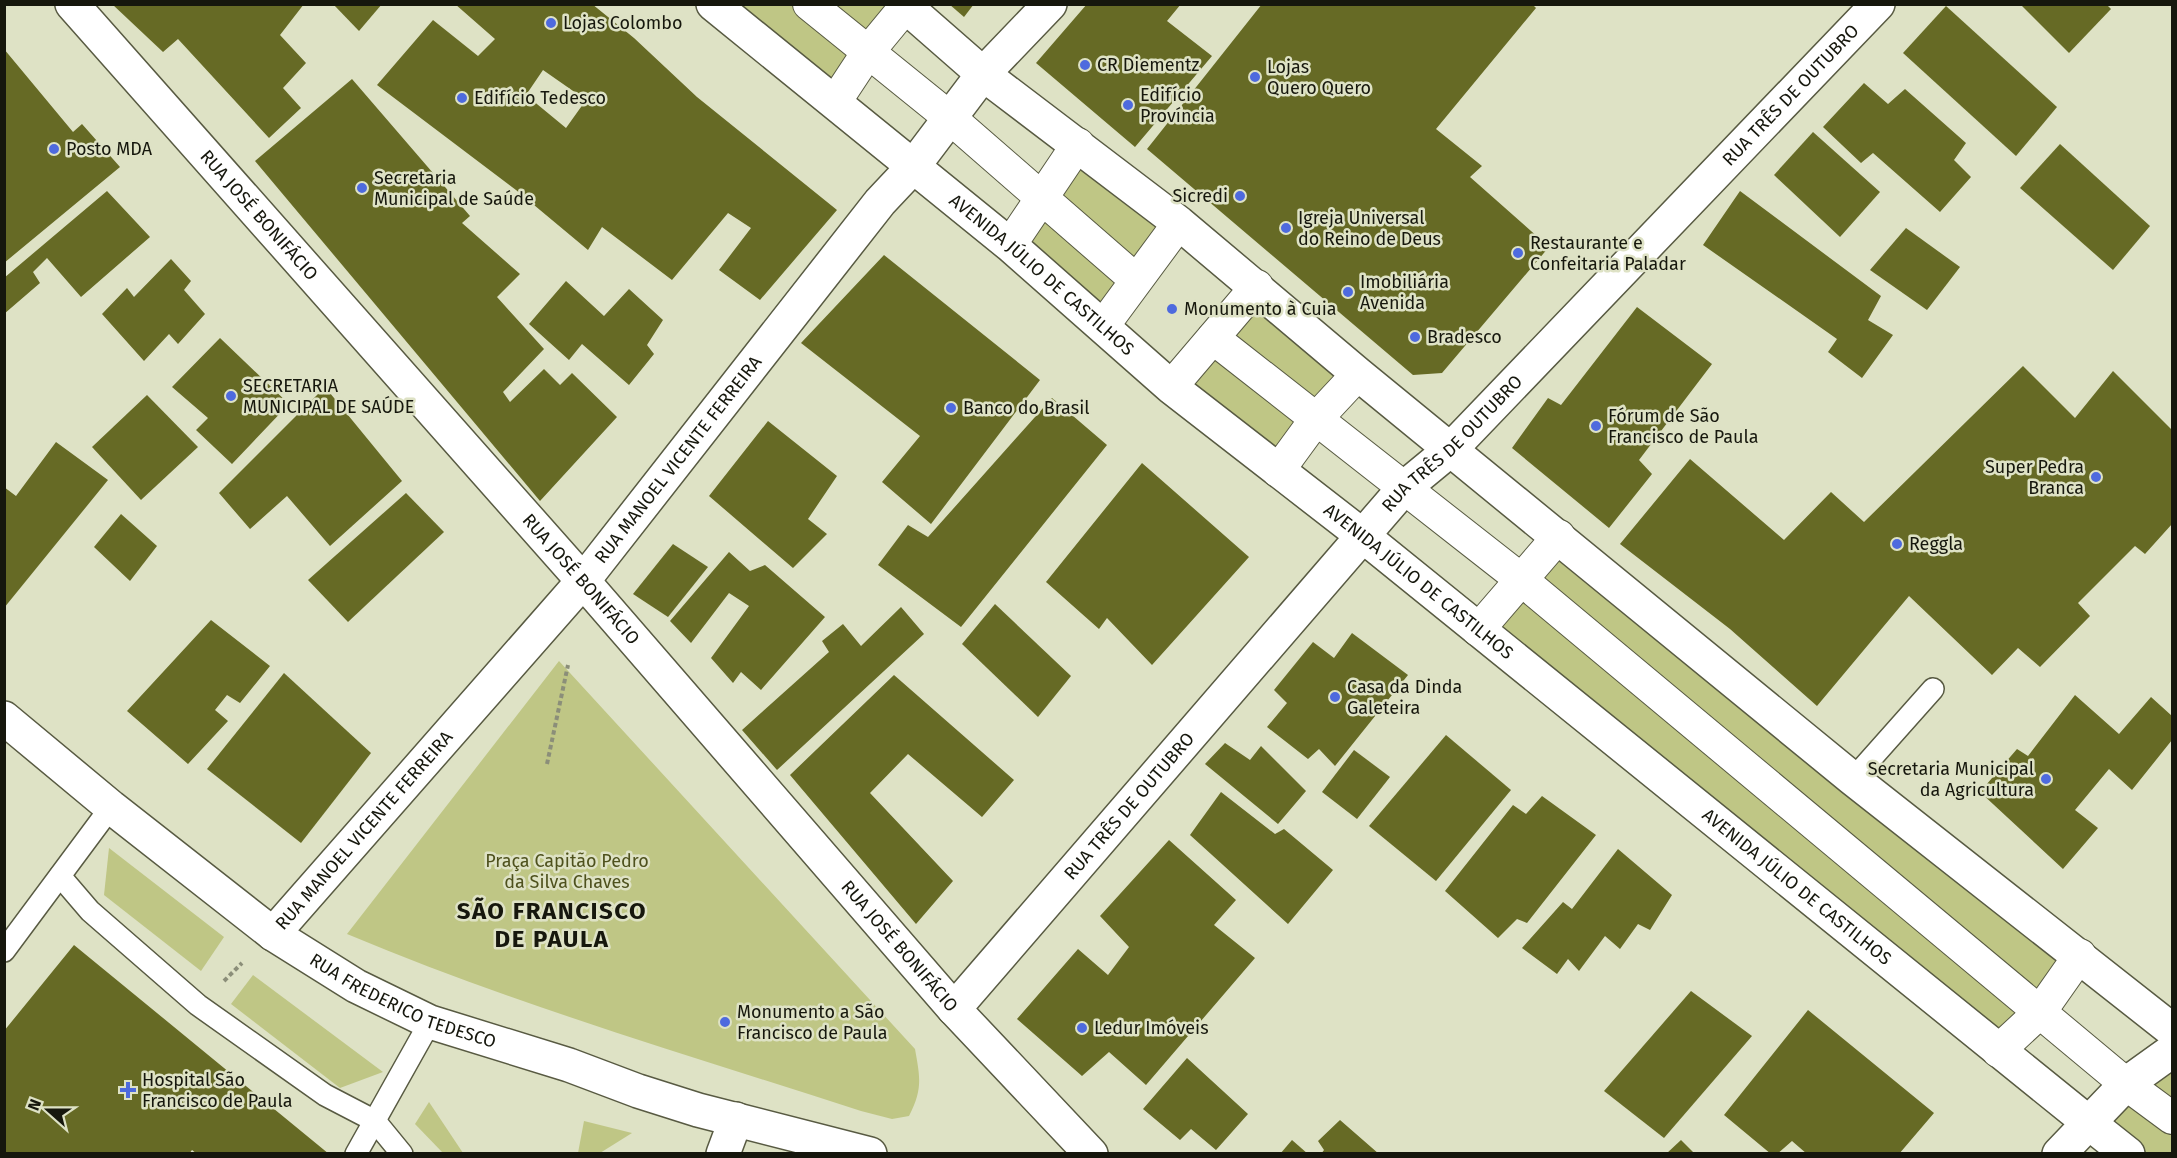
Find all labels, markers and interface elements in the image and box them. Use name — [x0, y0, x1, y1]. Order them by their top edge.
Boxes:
place label: Lojas Colombo — [563, 12, 682, 34]
marker: Lojas Colombo — [544, 16, 558, 30]
street label: RUA TRÊS DE OUTUBRO — [1718, 20, 1863, 170]
place label: CR Diementz — [1097, 54, 1199, 76]
place label: Lojas Quero Quero — [1267, 56, 1371, 99]
marker: CR Diementz — [1078, 58, 1092, 72]
marker: Lojas Quero Quero — [1248, 70, 1262, 84]
place label: Edifício Província — [1140, 84, 1215, 127]
place label: Edifício Tedesco — [474, 87, 606, 109]
marker: Edifício Tedesco — [455, 91, 469, 105]
marker: Edifício Província — [1121, 98, 1135, 112]
place label: Posto MDA — [66, 138, 153, 160]
marker: Posto MDA — [47, 142, 61, 156]
street label: RUA JOSÉ BONIFÁCIO — [195, 145, 323, 285]
place label: Secretaria Municipal de Saúde — [374, 167, 534, 210]
marker: Secretaria Municipal de Saúde — [355, 181, 369, 195]
place label: Sicredi — [1172, 185, 1228, 207]
street label: AVENIDA JÚLIO DE CASTILHOS — [945, 189, 1139, 360]
marker: Sicredi — [1233, 189, 1247, 203]
place label: Igreja Universal do Reino de Deus — [1298, 207, 1441, 250]
marker: Igreja Universal do Reino de Deus — [1279, 221, 1293, 235]
place label: Restaurante e Confeitaria Paladar — [1530, 232, 1686, 275]
marker: Restaurante e Confeitaria Paladar — [1511, 246, 1525, 260]
place label: Imobiliária Avenida — [1360, 271, 1449, 314]
marker: Imobiliária Avenida — [1341, 285, 1355, 299]
place label: Monumento à Cuia — [1184, 298, 1337, 320]
marker: Monumento à Cuia — [1165, 302, 1179, 316]
place label: Bradesco — [1427, 326, 1502, 348]
marker: Bradesco — [1408, 330, 1422, 344]
street label: RUA MANOEL VICENTE FERREIRA — [590, 351, 767, 568]
street label: RUA TRÊS DE OUTUBRO — [1377, 370, 1527, 517]
place label: SECRETARIA MUNICIPAL DE SAÚDE — [243, 375, 414, 418]
marker: SECRETARIA MUNICIPAL DE SAÚDE — [224, 389, 238, 403]
place label: Banco do Brasil — [963, 397, 1090, 419]
marker: Banco do Brasil — [944, 401, 958, 415]
place label: Fórum de São Francisco de Paula — [1608, 405, 1759, 448]
marker: Fórum de São Francisco de Paula — [1589, 419, 1603, 433]
place label: Super Pedra Branca — [1985, 456, 2084, 499]
marker: Super Pedra Branca — [2089, 470, 2103, 484]
street label: AVENIDA JÚLIO DE CASTILHOS — [1319, 499, 1518, 664]
street label: RUA JOSÉ BONIFÁCIO — [518, 509, 644, 649]
place label: Reggla — [1909, 533, 1963, 555]
marker: Reggla — [1890, 537, 1904, 551]
place label: Casa da Dinda Galeteira — [1347, 676, 1462, 719]
marker: Casa da Dinda Galeteira — [1328, 690, 1342, 704]
street label: RUA MANOEL VICENTE FERREIRA — [271, 726, 458, 934]
street label: RUA TRÊS DE OUTUBRO — [1060, 728, 1199, 884]
place label: Secretaria Municipal da Agricultura — [1868, 758, 2034, 801]
marker: Secretaria Municipal da Agricultura — [2039, 772, 2053, 786]
street label: AVENIDA JÚLIO DE CASTILHOS — [1698, 804, 1896, 970]
park label: Praça Capitão Pedro da Silva Chaves — [485, 850, 649, 893]
street label: RUA JOSÉ BONIFÁCIO — [837, 876, 962, 1016]
district label: SÃO FRANCISCO DE PAULA — [457, 897, 647, 953]
street label: RUA FREDERICO TEDESCO — [306, 949, 499, 1053]
place label: Monumento a São Francisco de Paula — [737, 1001, 888, 1044]
marker: Monumento a São Francisco de Paula — [718, 1015, 732, 1029]
place label: Ledur Imóveis — [1094, 1017, 1209, 1039]
marker: Ledur Imóveis — [1075, 1021, 1089, 1035]
place label: Hospital São Francisco de Paula — [142, 1069, 293, 1112]
north arrow — [18, 1080, 78, 1140]
marker: Hospital São Francisco de Paula — [119, 1081, 137, 1099]
text: N — [24, 1096, 45, 1113]

